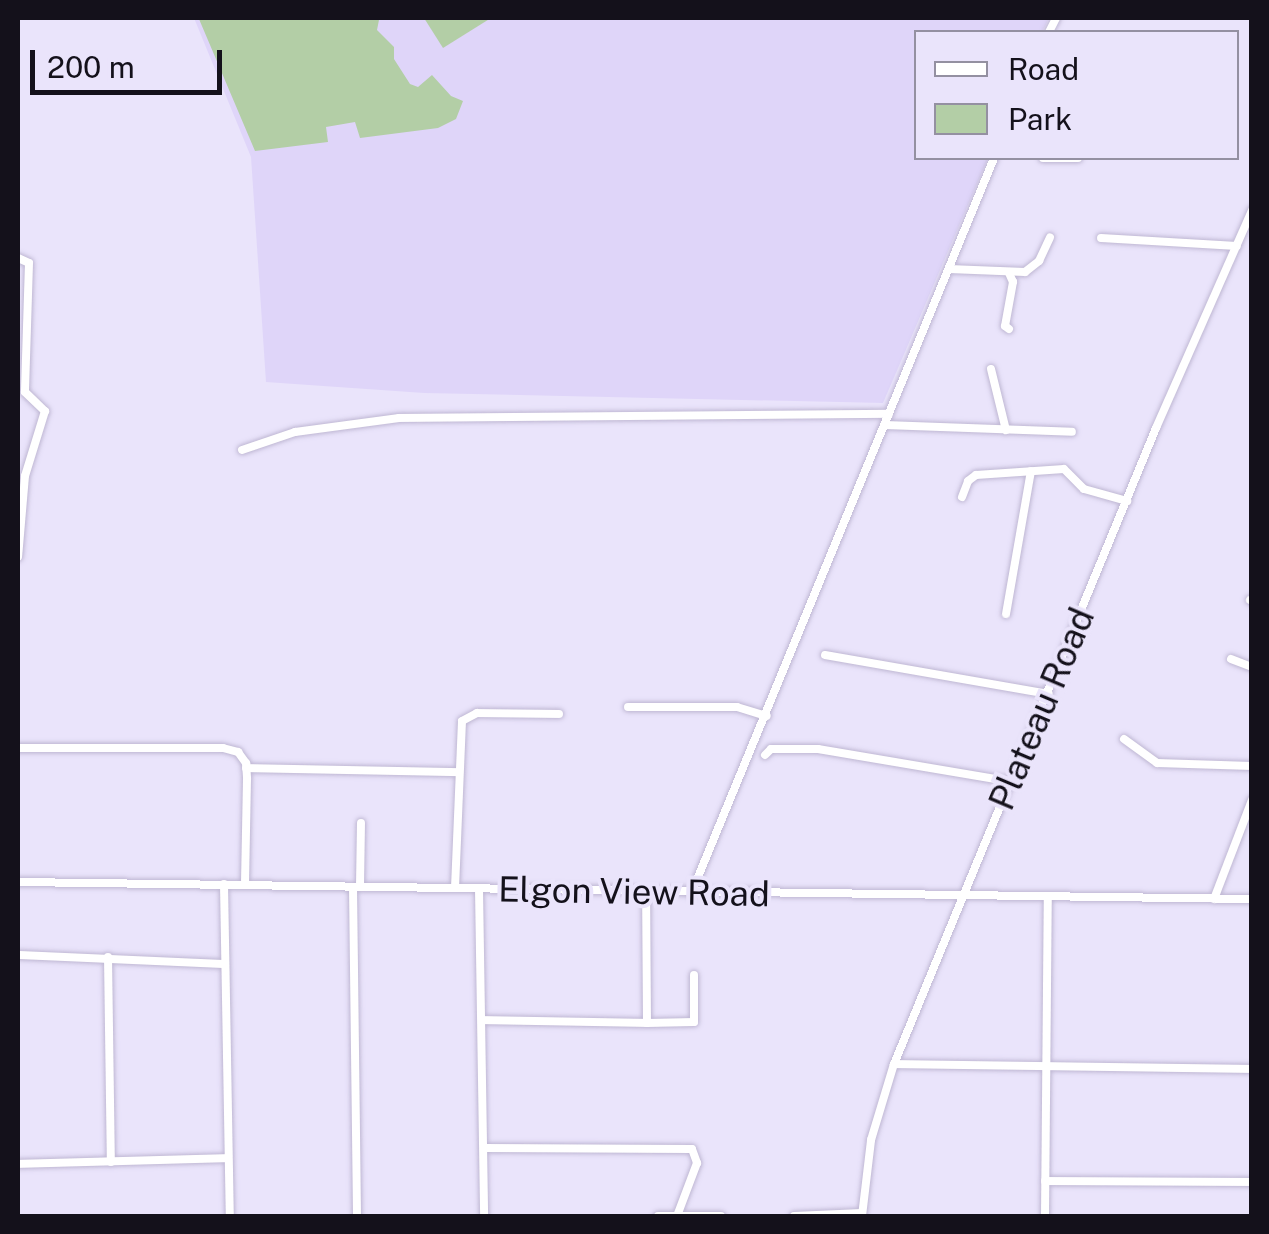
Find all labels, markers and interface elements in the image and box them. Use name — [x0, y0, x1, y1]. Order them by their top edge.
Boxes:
scale bar — [35, 30, 228, 92]
legend — [914, 30, 1239, 160]
text: 200 m — [47, 49, 135, 85]
text: Road — [1008, 51, 1079, 87]
text: Park — [1008, 101, 1072, 137]
street label: Plateau Road — [981, 602, 1103, 816]
street label: Elgon View Road — [497, 869, 771, 915]

